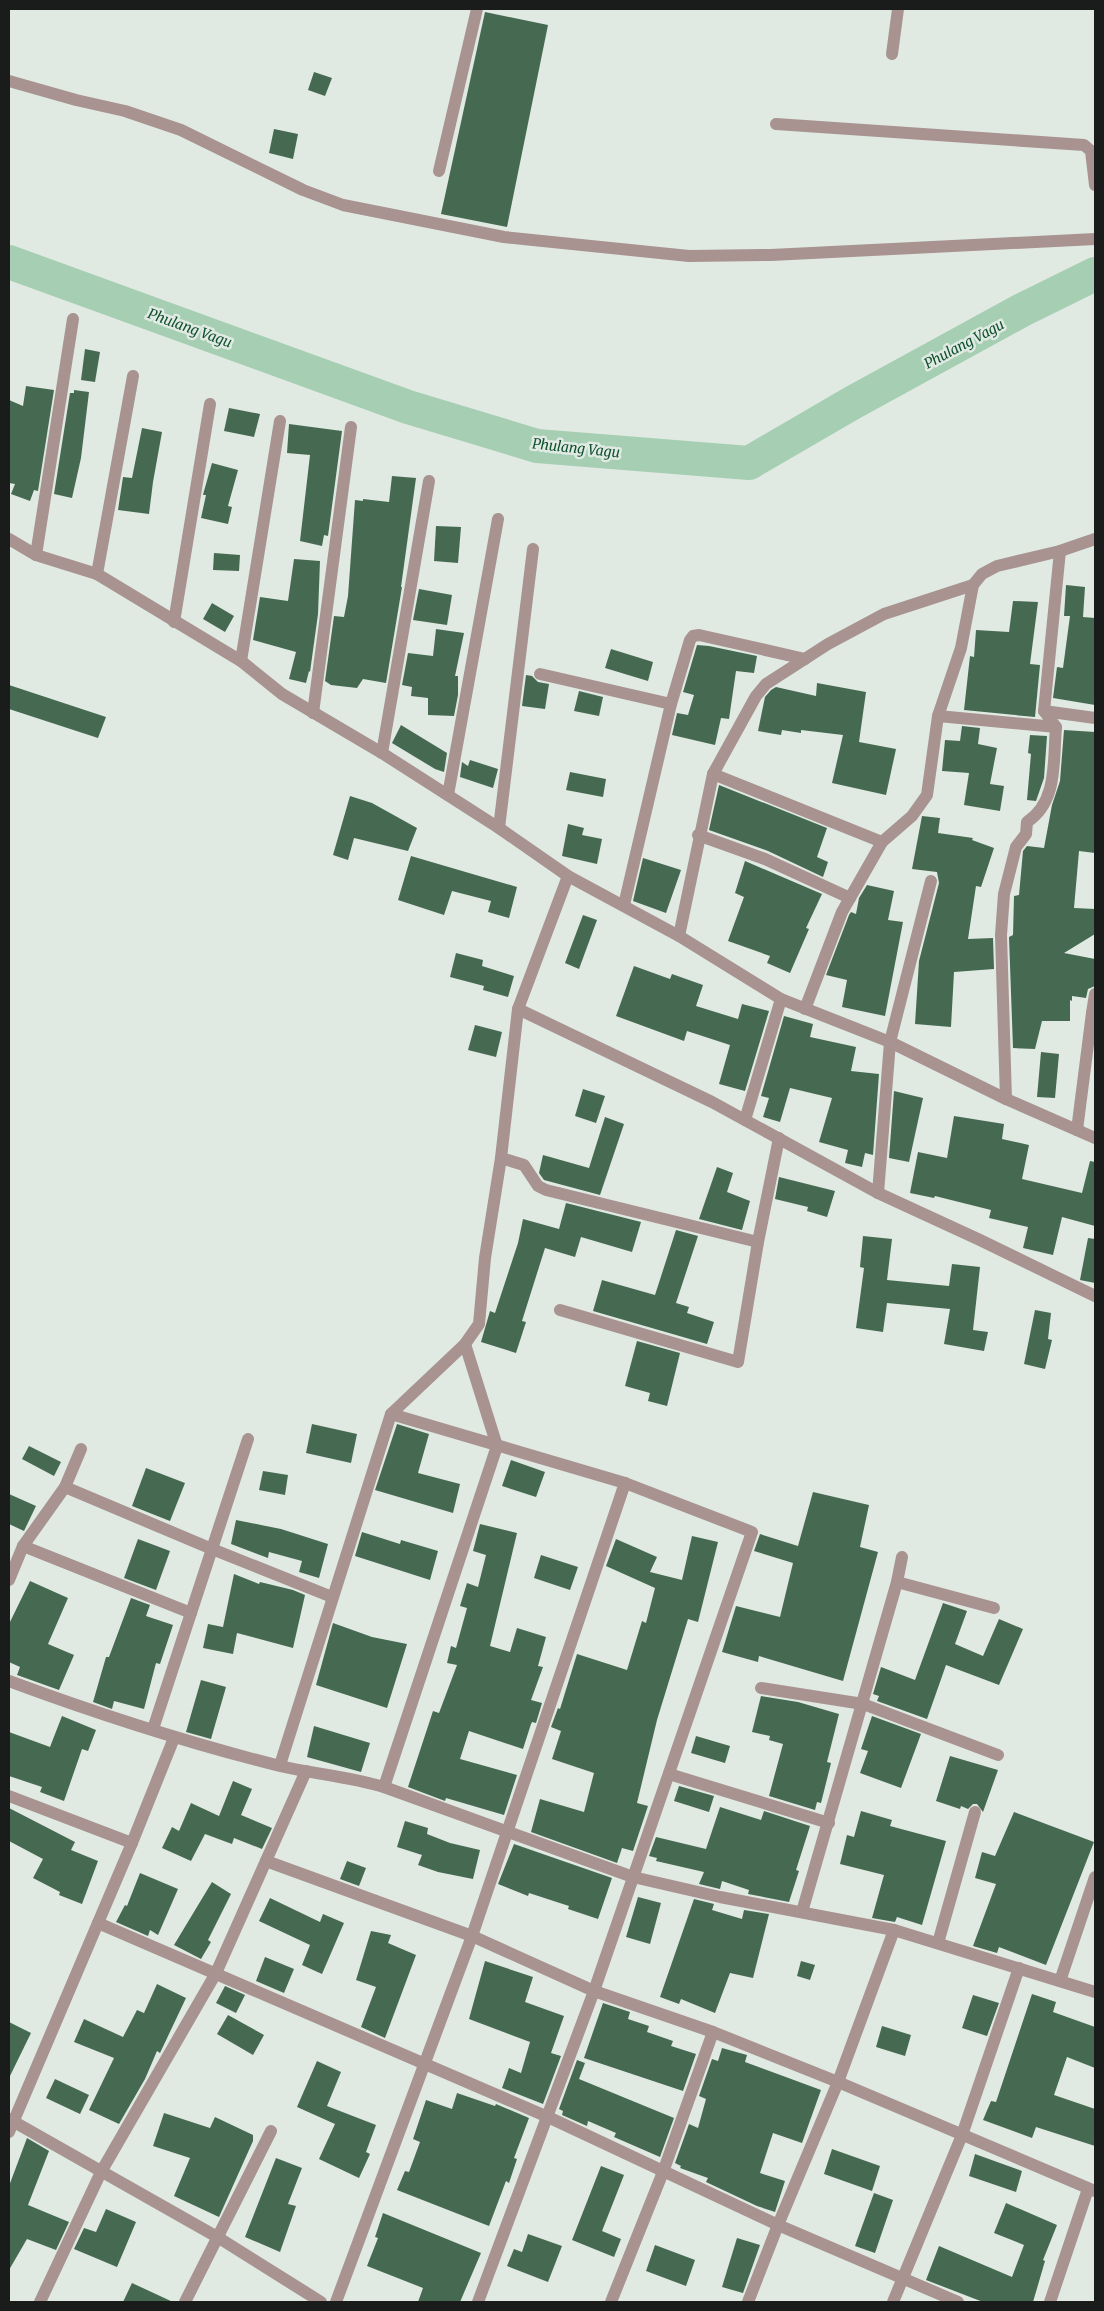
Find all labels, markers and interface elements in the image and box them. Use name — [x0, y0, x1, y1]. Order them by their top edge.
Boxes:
water label: Phulang Vagu — [145, 304, 235, 352]
water label: Phulang Vagu — [921, 315, 1007, 373]
water label: Phulang Vagu — [531, 434, 621, 462]

